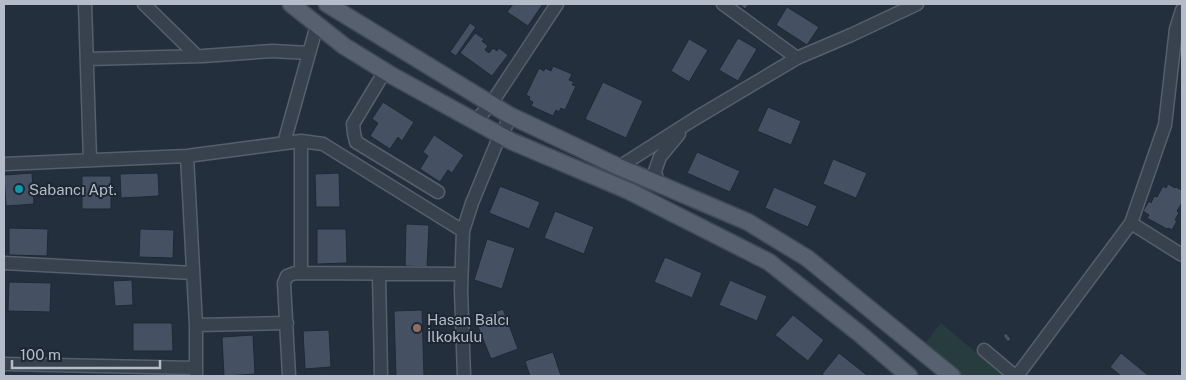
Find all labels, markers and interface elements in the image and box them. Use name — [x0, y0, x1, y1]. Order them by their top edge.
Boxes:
place label: Sabancı Apt. — [29, 181, 117, 198]
marker: Sabancı Apt. — [13, 183, 25, 195]
place label: Hasan Balcı İlkokulu — [427, 311, 509, 345]
marker: Hasan Balcı İlkokulu — [411, 322, 423, 334]
scale bar — [12, 338, 160, 370]
text: 100 m — [20, 346, 61, 363]

